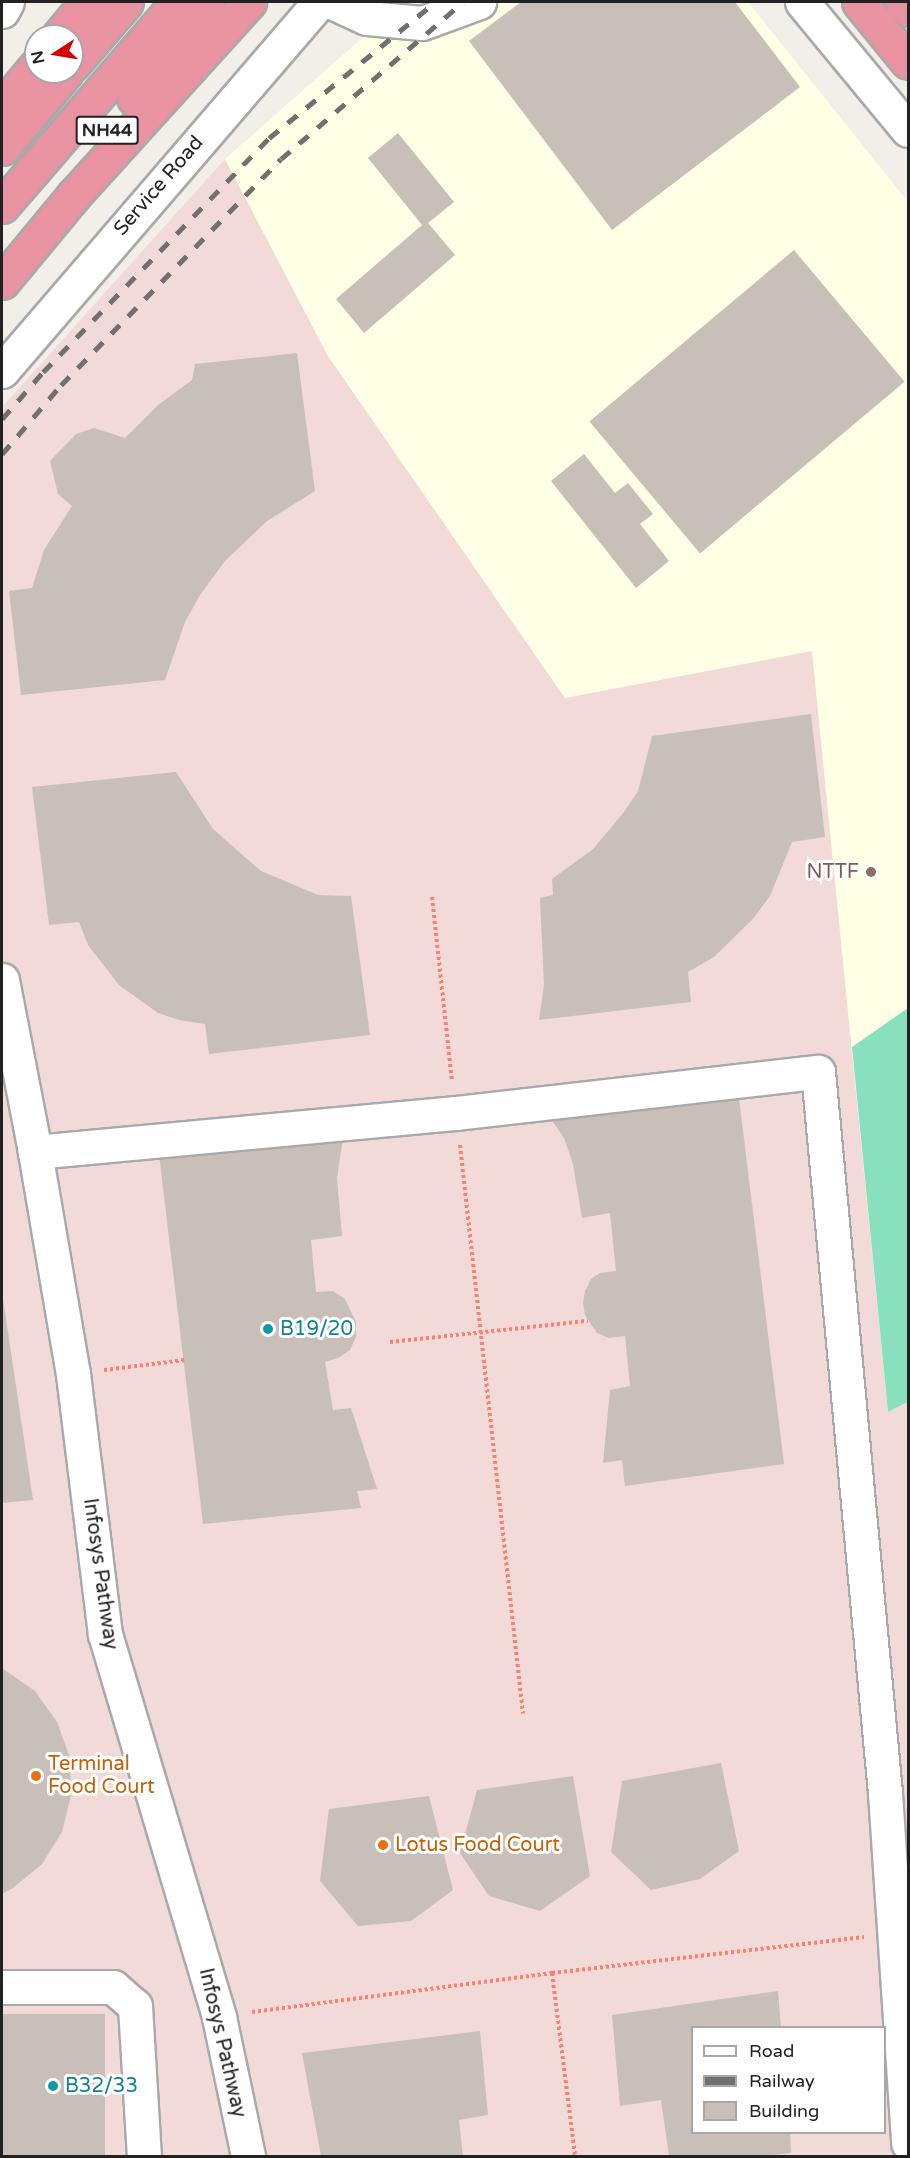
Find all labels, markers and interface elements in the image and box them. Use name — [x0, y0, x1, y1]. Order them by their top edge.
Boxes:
north arrow — [24, 24, 84, 84]
text: N — [27, 49, 49, 66]
road number: NH44 — [76, 115, 138, 145]
street label: Service Road — [109, 131, 209, 241]
place label: NTTF — [806, 860, 859, 884]
marker: NTTF — [864, 865, 878, 879]
place label: B19/20 — [280, 1317, 353, 1341]
marker: B19/20 — [261, 1322, 275, 1336]
street label: Infosys Pathway — [77, 1497, 123, 1651]
place label: Terminal Food Court — [48, 1752, 155, 1799]
marker: Terminal Food Court — [29, 1769, 43, 1783]
place label: Lotus Food Court — [395, 1833, 560, 1857]
marker: Lotus Food Court — [376, 1838, 390, 1852]
street label: Infosys Pathway — [193, 1966, 251, 2120]
legend — [691, 2026, 886, 2134]
text: Road — [749, 2040, 794, 2062]
text: Railway — [749, 2070, 815, 2092]
place label: B32/33 — [65, 2074, 138, 2098]
marker: B32/33 — [46, 2079, 60, 2093]
text: Building — [749, 2100, 819, 2122]

